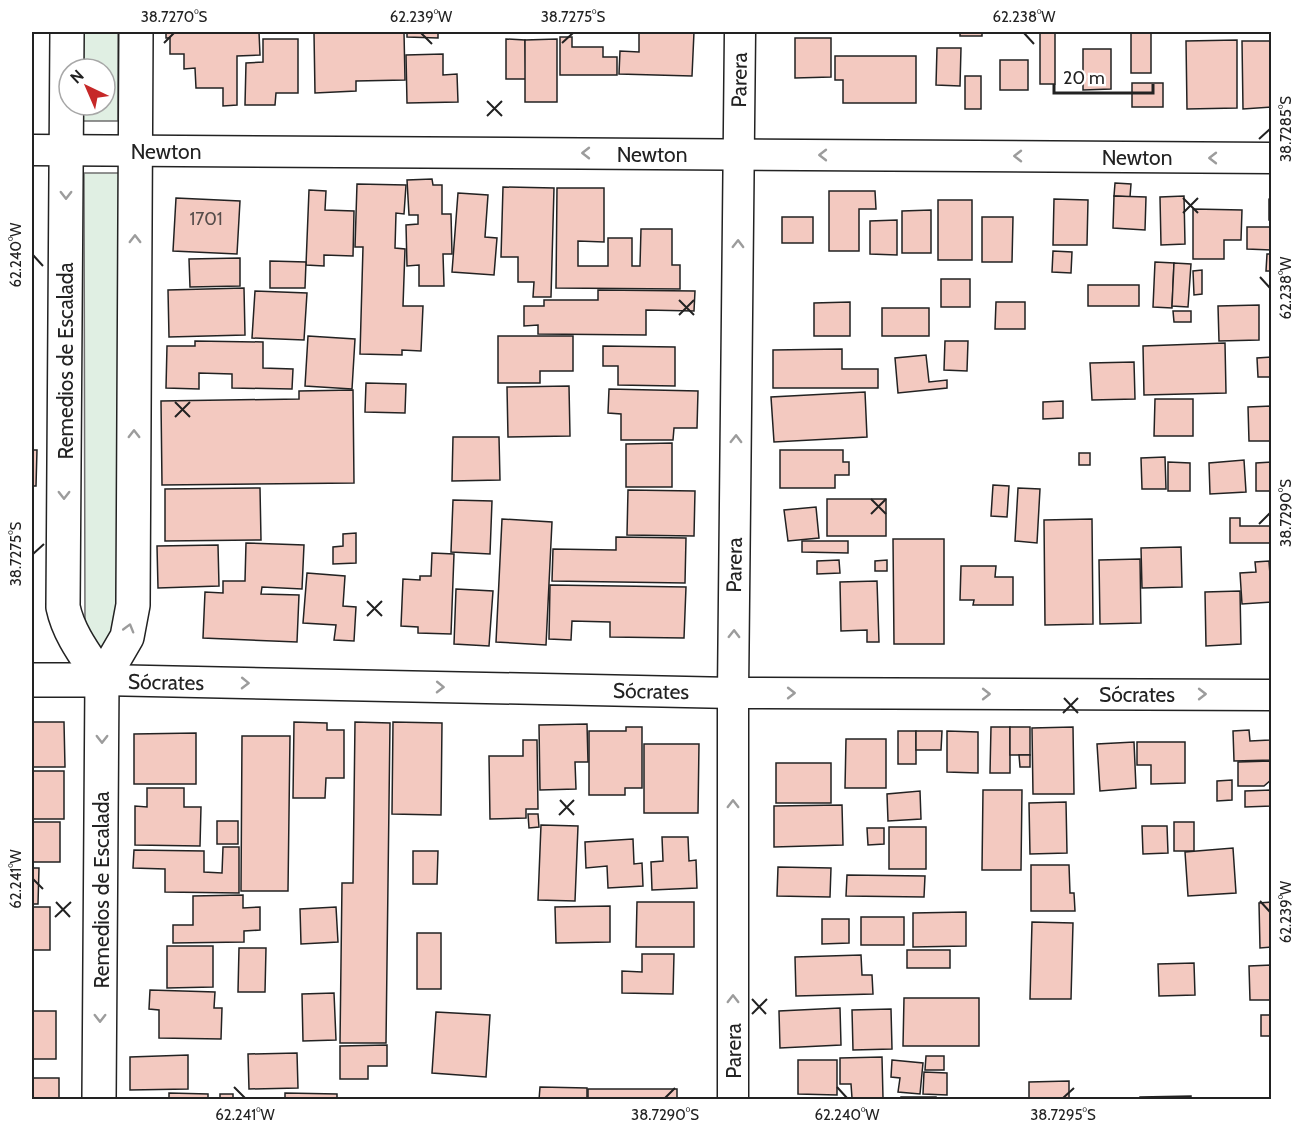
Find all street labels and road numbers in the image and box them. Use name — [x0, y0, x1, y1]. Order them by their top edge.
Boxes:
street label: Parera — [726, 52, 752, 108]
street label: Newton — [131, 139, 201, 164]
street label: Newton — [617, 142, 687, 167]
street label: Newton — [1102, 145, 1172, 170]
street label: Remedios de Escalada — [53, 262, 78, 460]
street label: Parera — [721, 537, 747, 593]
street label: Sócrates — [128, 669, 205, 695]
street label: Sócrates — [613, 678, 690, 704]
street label: Sócrates — [1099, 682, 1175, 707]
street label: Remedios de Escalada — [89, 791, 114, 989]
street label: Parera — [721, 1023, 746, 1079]

